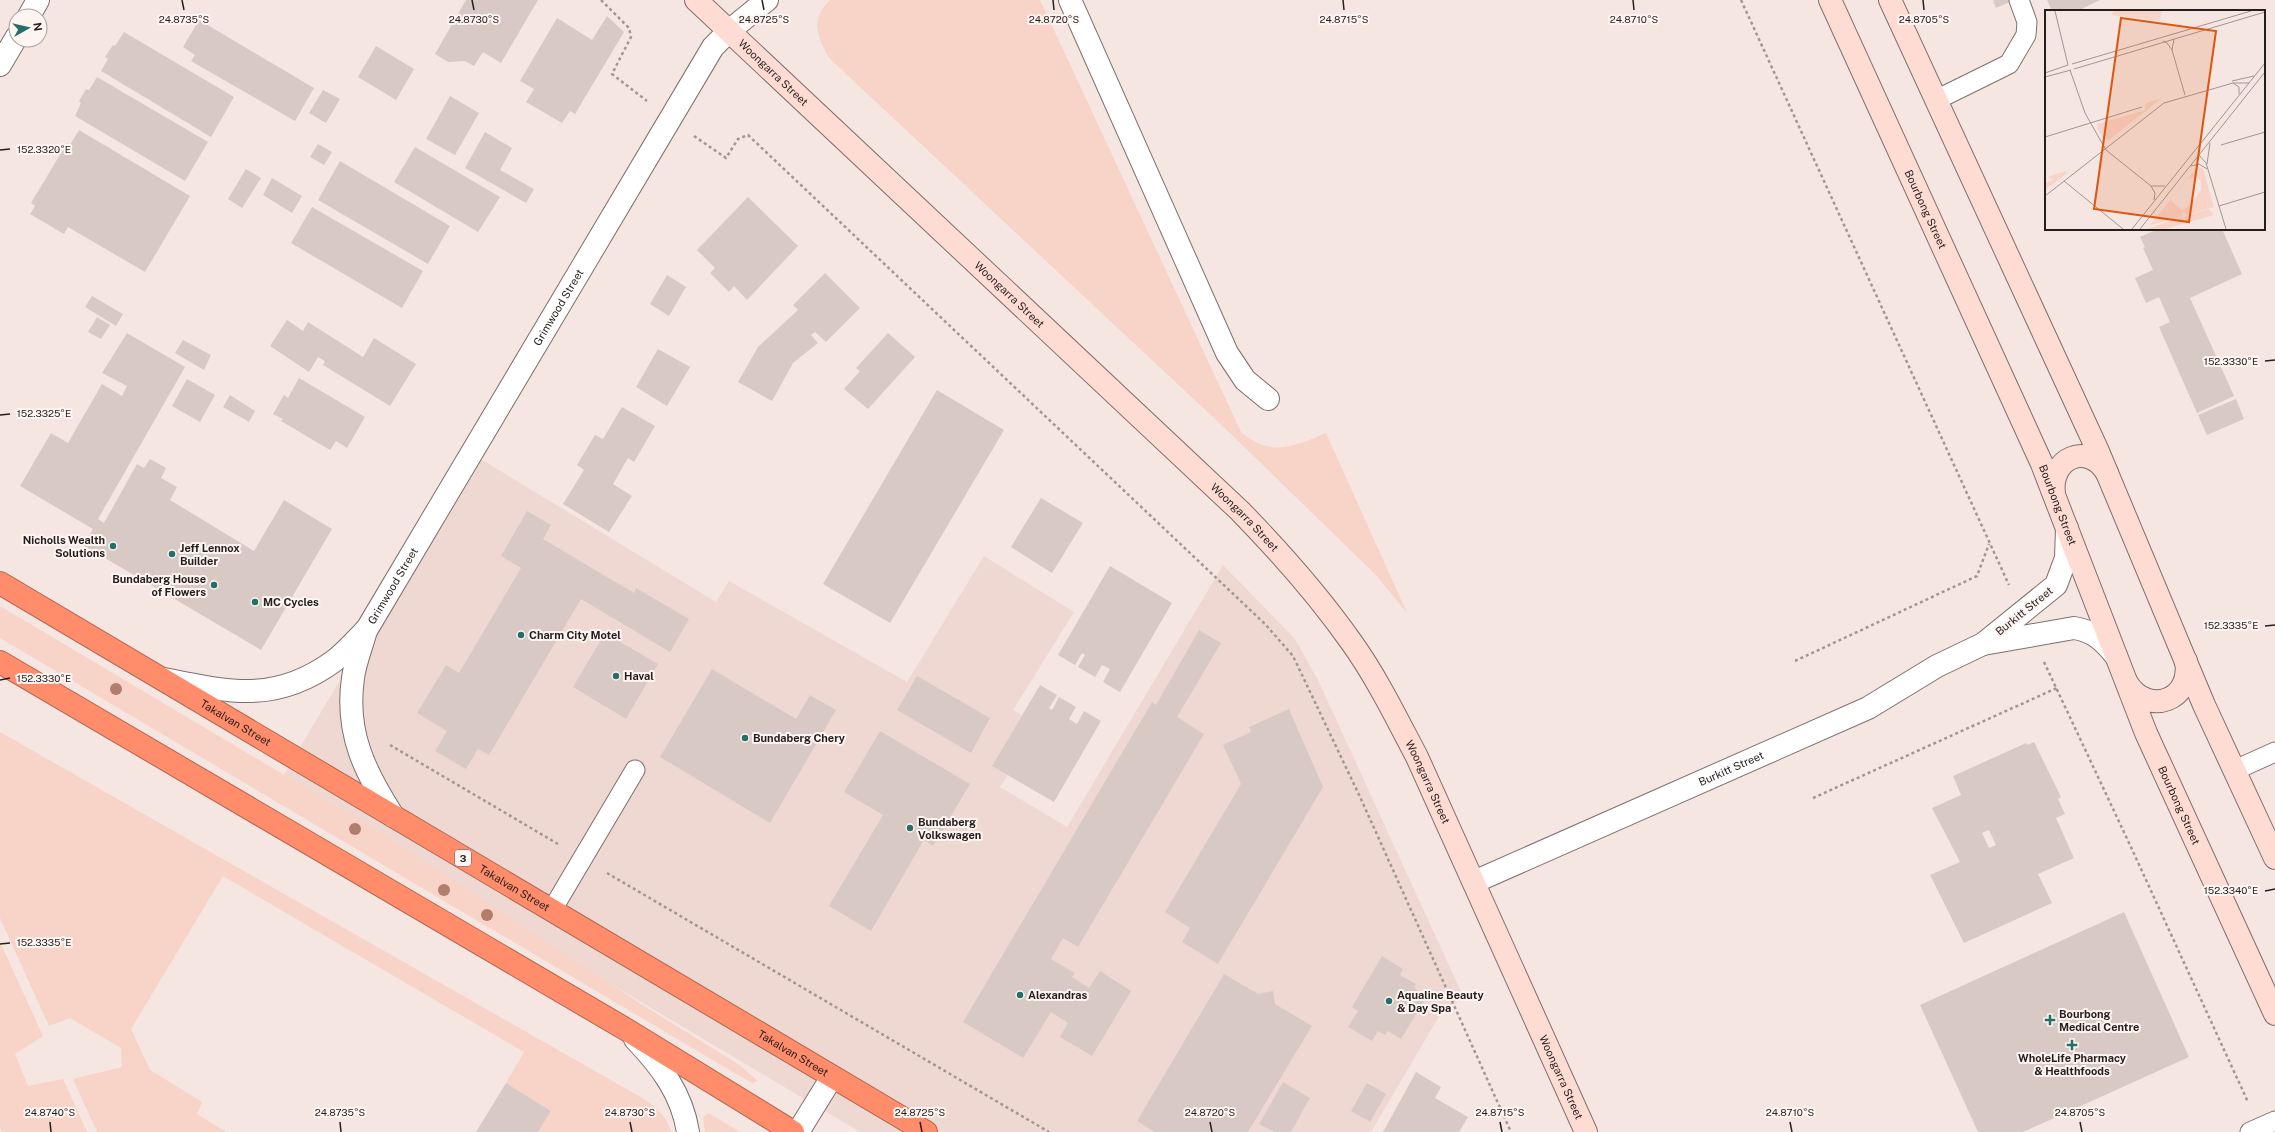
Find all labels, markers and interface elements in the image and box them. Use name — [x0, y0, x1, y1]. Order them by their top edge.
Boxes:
north arrow — [8, 8, 48, 48]
inset map — [2045, 10, 2265, 230]
text: 24.8735°S — [159, 13, 210, 25]
text: 24.8730°S — [449, 13, 499, 25]
text: 24.8725°S — [739, 13, 790, 25]
text: 24.8720°S — [1029, 13, 1079, 25]
text: 24.8715°S — [1320, 13, 1369, 25]
text: 24.8710°S — [1610, 13, 1659, 25]
text: 24.8705°S — [1899, 13, 1950, 25]
text: N — [31, 22, 44, 32]
street label: Woongarra Street — [736, 37, 811, 108]
text: 152.3320°E — [17, 143, 71, 155]
street label: Bourbong Street — [1902, 168, 1949, 250]
street label: Woongarra Street — [972, 259, 1047, 330]
street label: Grimwood Street — [531, 267, 586, 348]
text: 152.3330°E — [2204, 355, 2258, 367]
text: 152.3325°E — [17, 407, 71, 419]
street label: Bourbong Street — [2037, 463, 2079, 547]
street label: Woongarra Street — [1208, 481, 1281, 554]
place label: Nicholls Wealth Solutions — [23, 534, 105, 559]
marker: Nicholls Wealth Solutions — [108, 541, 118, 551]
place label: Jeff Lennox Builder — [180, 542, 240, 567]
street label: Grimwood Street — [365, 545, 420, 626]
marker: Jeff Lennox Builder — [167, 549, 177, 559]
place label: Bundaberg House of Flowers — [112, 573, 206, 598]
marker: Bundaberg House of Flowers — [209, 580, 219, 590]
street label: Burkitt Street — [1993, 584, 2055, 638]
place label: MC Cycles — [263, 596, 319, 608]
marker: MC Cycles — [250, 597, 260, 607]
text: 152.3335°E — [2204, 619, 2258, 631]
place label: Charm City Motel — [529, 629, 621, 641]
marker: Charm City Motel — [516, 630, 526, 640]
place label: Haval — [624, 670, 654, 682]
marker: Haval — [611, 671, 621, 681]
text: 152.3330°E — [17, 672, 71, 684]
street label: Takalvan Street — [198, 697, 273, 748]
place label: Bundaberg Chery — [753, 732, 846, 744]
marker: Bundaberg Chery — [740, 733, 750, 743]
street label: Woongarra Street — [1403, 738, 1452, 826]
street label: Burkitt Street — [1697, 749, 1765, 788]
street label: Bourbong Street — [2156, 764, 2202, 846]
place label: Bundaberg Volkswagen — [918, 816, 981, 841]
marker: Bundaberg Volkswagen — [905, 823, 915, 833]
road number: 3 — [455, 850, 471, 866]
street label: Takalvan Street — [477, 862, 552, 914]
text: 152.3340°E — [2204, 884, 2258, 896]
text: 152.3335°E — [17, 936, 71, 948]
place label: Alexandras — [1028, 989, 1087, 1001]
place label: Aqualine Beauty & Day Spa — [1397, 989, 1484, 1014]
marker: Alexandras — [1015, 990, 1025, 1000]
marker: Aqualine Beauty & Day Spa — [1384, 996, 1394, 1006]
place label: Bourbong Medical Centre — [2059, 1008, 2139, 1033]
marker: Bourbong Medical Centre — [2044, 1014, 2056, 1026]
street label: Takalvan Street — [756, 1028, 831, 1079]
street label: Woongarra Street — [1537, 1033, 1585, 1121]
marker: WholeLife Pharmacy & Healthfoods — [2067, 1040, 2077, 1050]
place label: WholeLife Pharmacy & Healthfoods — [2018, 1052, 2127, 1077]
text: 24.8740°S — [25, 1106, 75, 1118]
text: 24.8735°S — [315, 1106, 366, 1118]
text: 24.8730°S — [605, 1106, 655, 1118]
text: 24.8725°S — [895, 1106, 946, 1118]
text: 24.8720°S — [1185, 1106, 1235, 1118]
text: 24.8715°S — [1476, 1106, 1525, 1118]
text: 24.8710°S — [1766, 1106, 1815, 1118]
text: 24.8705°S — [2055, 1106, 2106, 1118]

